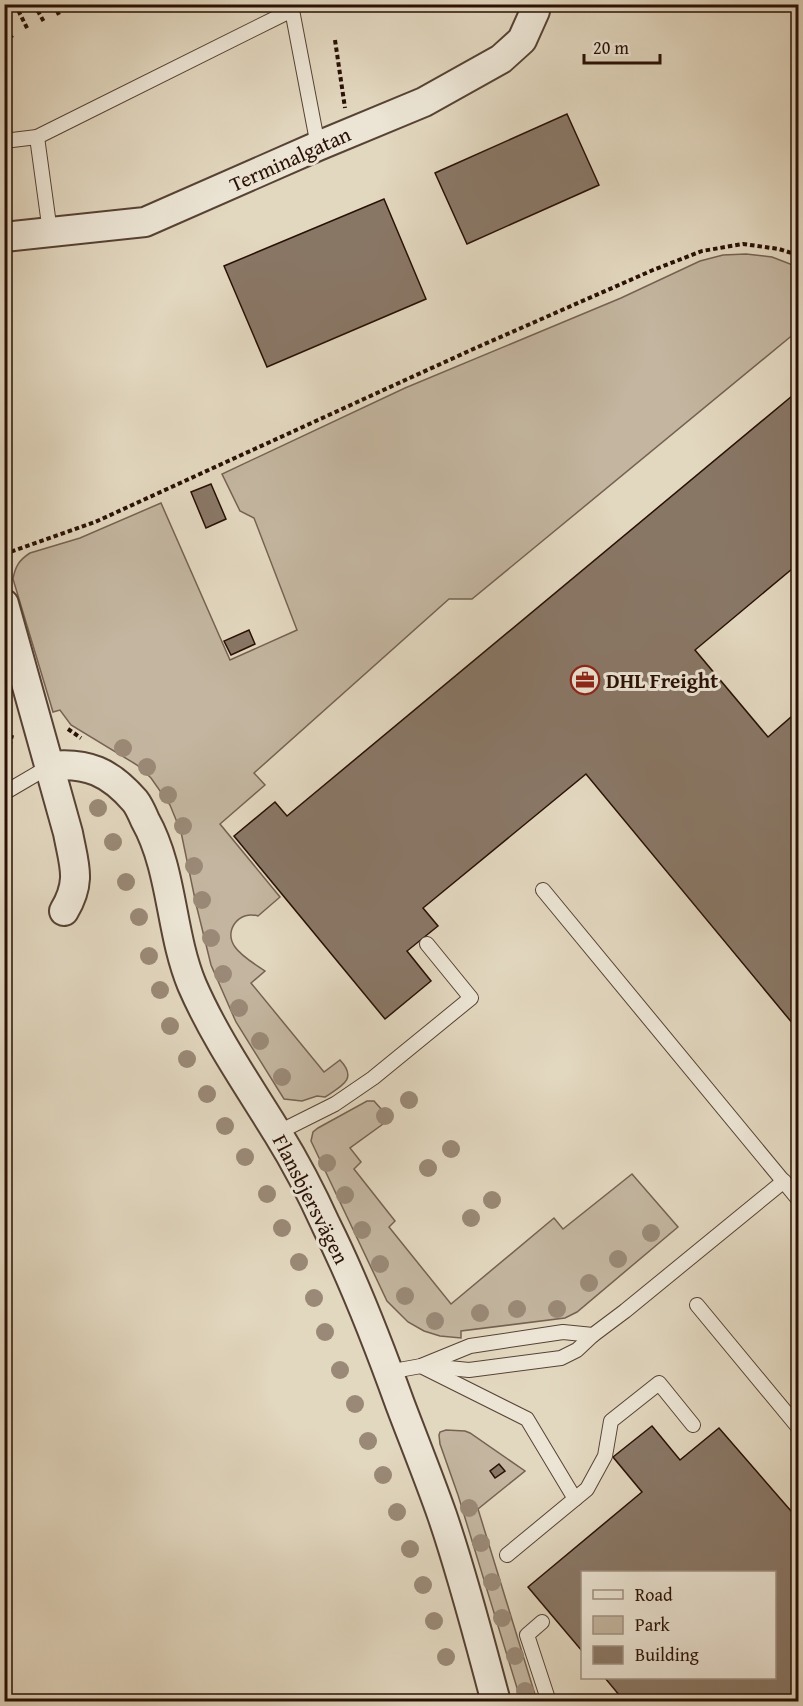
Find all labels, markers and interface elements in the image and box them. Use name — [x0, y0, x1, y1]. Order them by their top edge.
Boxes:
scale bar — [584, 27, 660, 65]
text: 20 m — [593, 34, 629, 61]
street label: Terminalgatan — [224, 118, 356, 200]
office icon: DHL Freight — [569, 664, 601, 696]
place label: DHL Freight — [606, 665, 718, 696]
street label: Flansbjersvägen — [265, 1129, 357, 1269]
legend — [581, 1571, 776, 1679]
text: Road — [635, 1581, 673, 1608]
text: Park — [635, 1611, 671, 1638]
text: Building — [635, 1641, 699, 1668]

